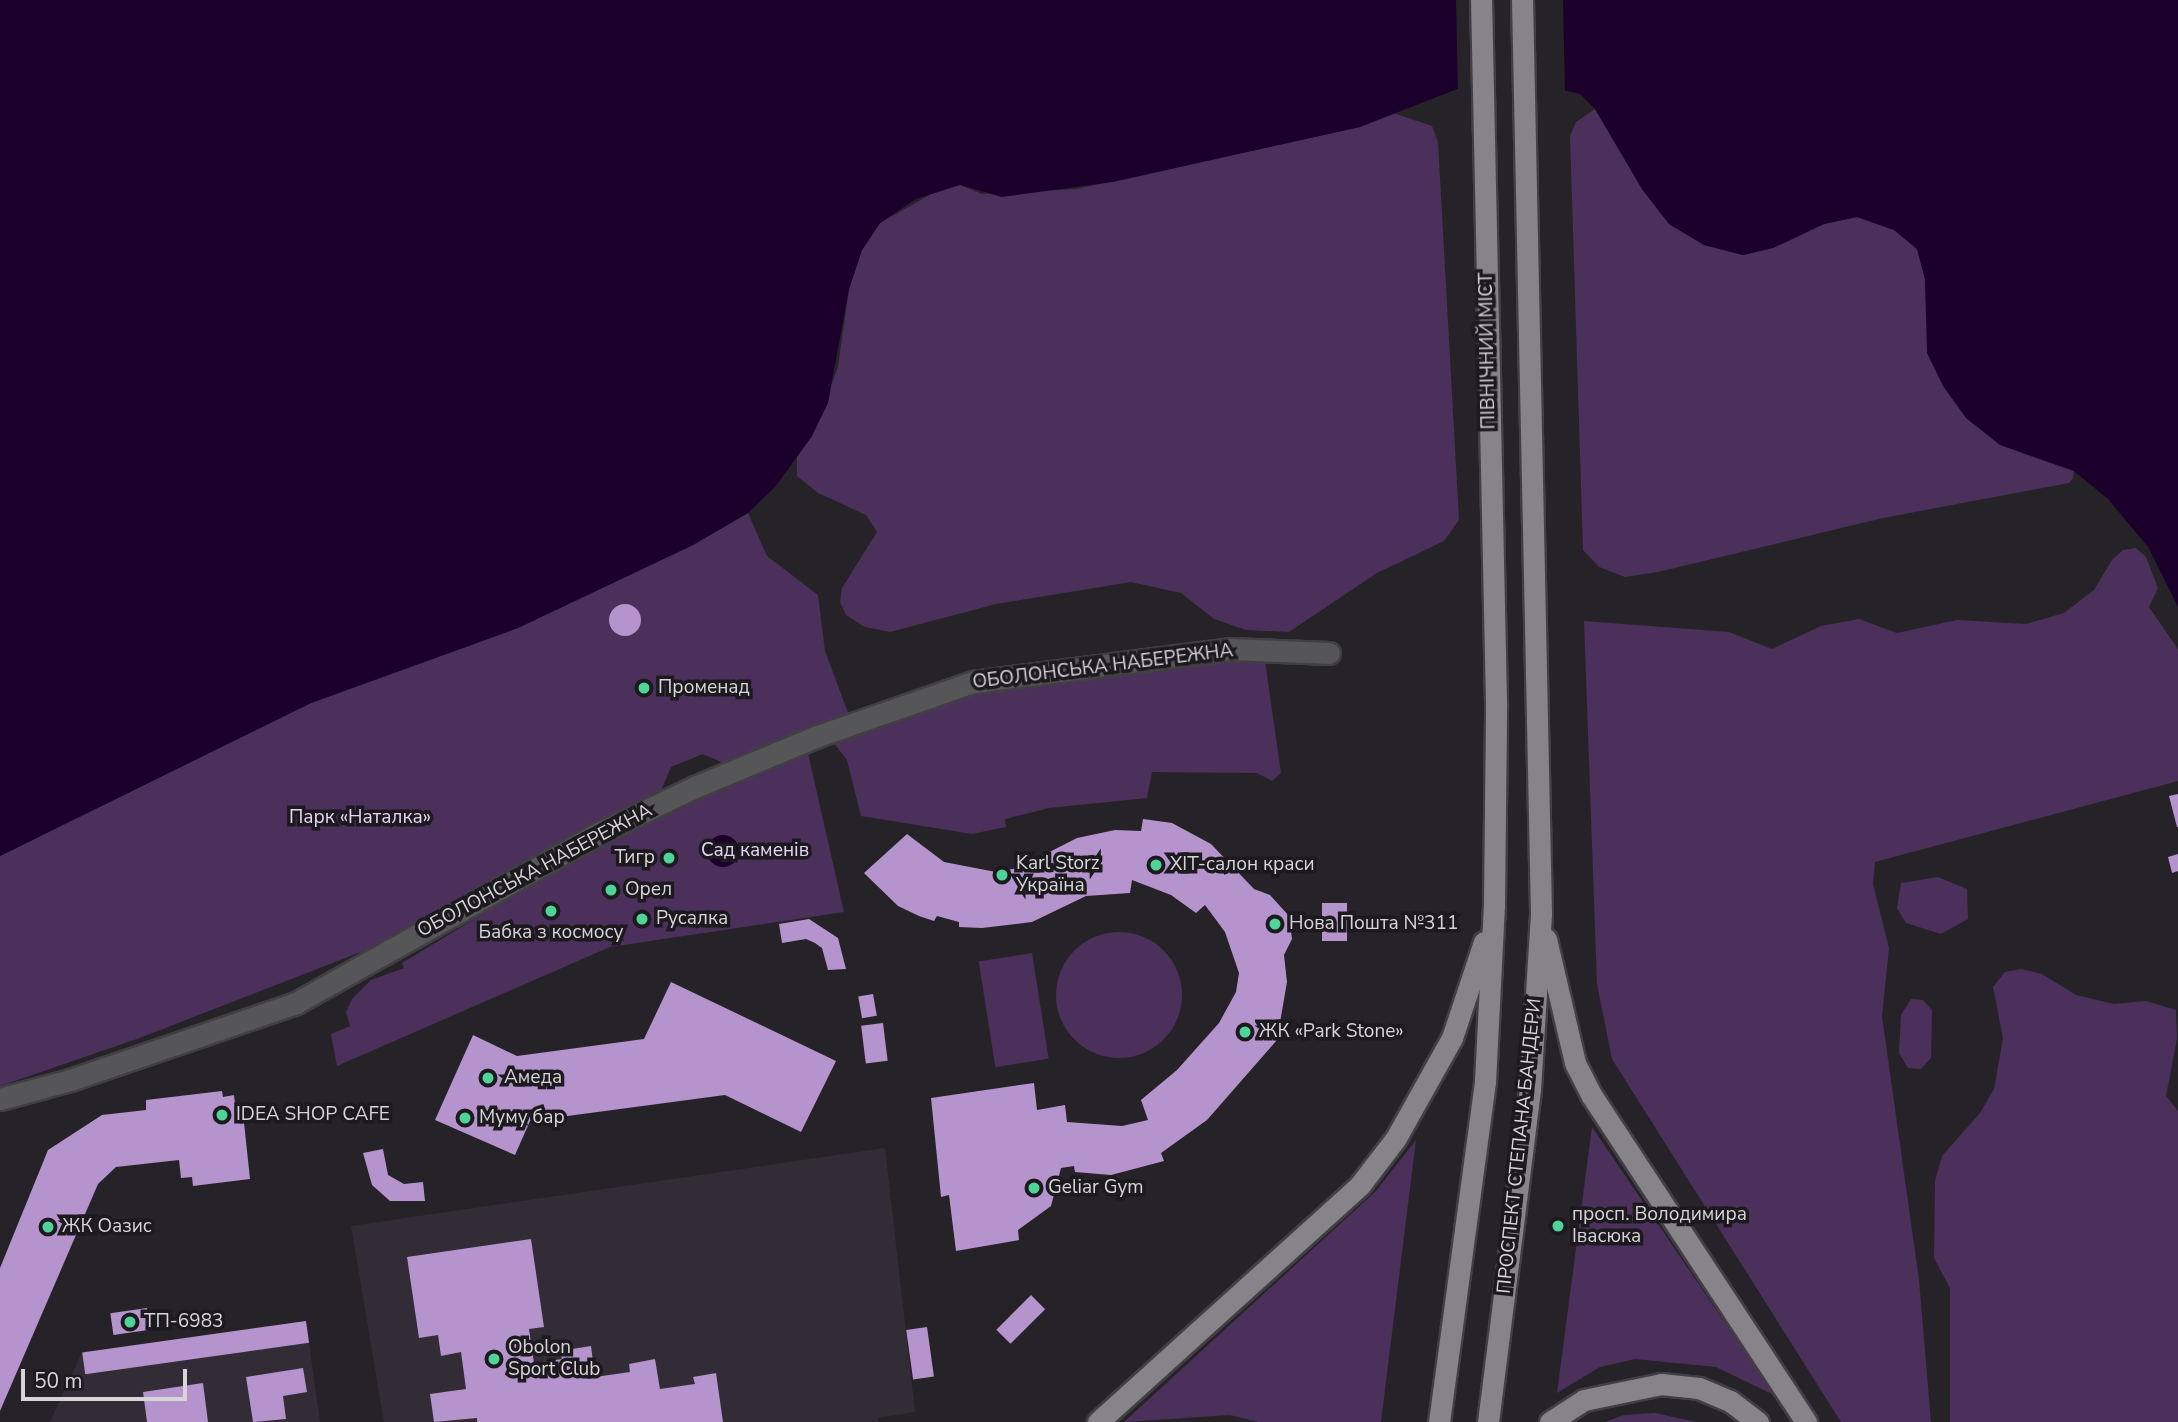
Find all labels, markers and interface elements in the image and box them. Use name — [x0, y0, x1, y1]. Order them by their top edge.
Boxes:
street label: ПІВНІЧНИЙ МІСТ — [1475, 272, 1501, 430]
street label: ОБОЛОНСЬКА НАБЕРЕЖНА — [971, 640, 1235, 694]
place label: Променад — [658, 677, 750, 699]
marker: Променад — [636, 680, 652, 696]
street label: ОБОЛОНСЬКА НАБЕРЕЖНА — [414, 799, 656, 943]
park label: Парк «Наталка» — [289, 807, 431, 829]
park label: Сад каменів — [701, 840, 809, 862]
place label: Тигр — [614, 847, 655, 869]
marker: Тигр — [661, 850, 677, 866]
place label: Karl Storz Україна — [1016, 853, 1100, 897]
place label: ХІТ-салон краси — [1170, 854, 1315, 876]
marker: ХІТ-салон краси — [1148, 857, 1164, 873]
marker: Karl Storz Україна — [994, 867, 1010, 883]
place label: Орел — [625, 879, 672, 901]
marker: Орел — [603, 882, 619, 898]
marker: Бабка з космосу — [543, 903, 559, 919]
place label: Русалка — [656, 908, 728, 930]
marker: Русалка — [634, 911, 650, 927]
place label: Нова Пошта №311 — [1289, 913, 1458, 935]
marker: Нова Пошта №311 — [1267, 916, 1283, 932]
place label: Бабка з космосу — [479, 922, 623, 944]
street label: ПРОСПЕКТ СТЕПАНА БАНДЕРИ — [1493, 997, 1547, 1295]
place label: ЖК «Park Stone» — [1259, 1021, 1404, 1043]
marker: ЖК «Park Stone» — [1237, 1024, 1253, 1040]
place label: Амеда — [504, 1067, 562, 1089]
marker: Амеда — [478, 1068, 498, 1088]
place label: IDEA SHOP CAFE — [236, 1104, 390, 1126]
marker: IDEA SHOP CAFE — [214, 1107, 230, 1123]
place label: Муму бар — [479, 1107, 565, 1129]
marker: Муму бар — [457, 1110, 473, 1126]
place label: Geliar Gym — [1048, 1177, 1144, 1199]
marker: Geliar Gym — [1026, 1180, 1042, 1196]
place label: просп. Володимира Івасюка — [1572, 1204, 1747, 1248]
place label: ЖК Оазис — [62, 1216, 152, 1238]
marker: просп. Володимира Івасюка — [1550, 1218, 1566, 1234]
marker: ЖК Оазис — [40, 1219, 56, 1235]
place label: ТП-6983 — [144, 1311, 223, 1333]
marker: ТП-6983 — [122, 1314, 138, 1330]
place label: Obolon Sport Club — [508, 1337, 600, 1381]
marker: Obolon Sport Club — [486, 1351, 502, 1367]
scale bar — [24, 1356, 191, 1400]
text: 50 m — [34, 1367, 83, 1395]

